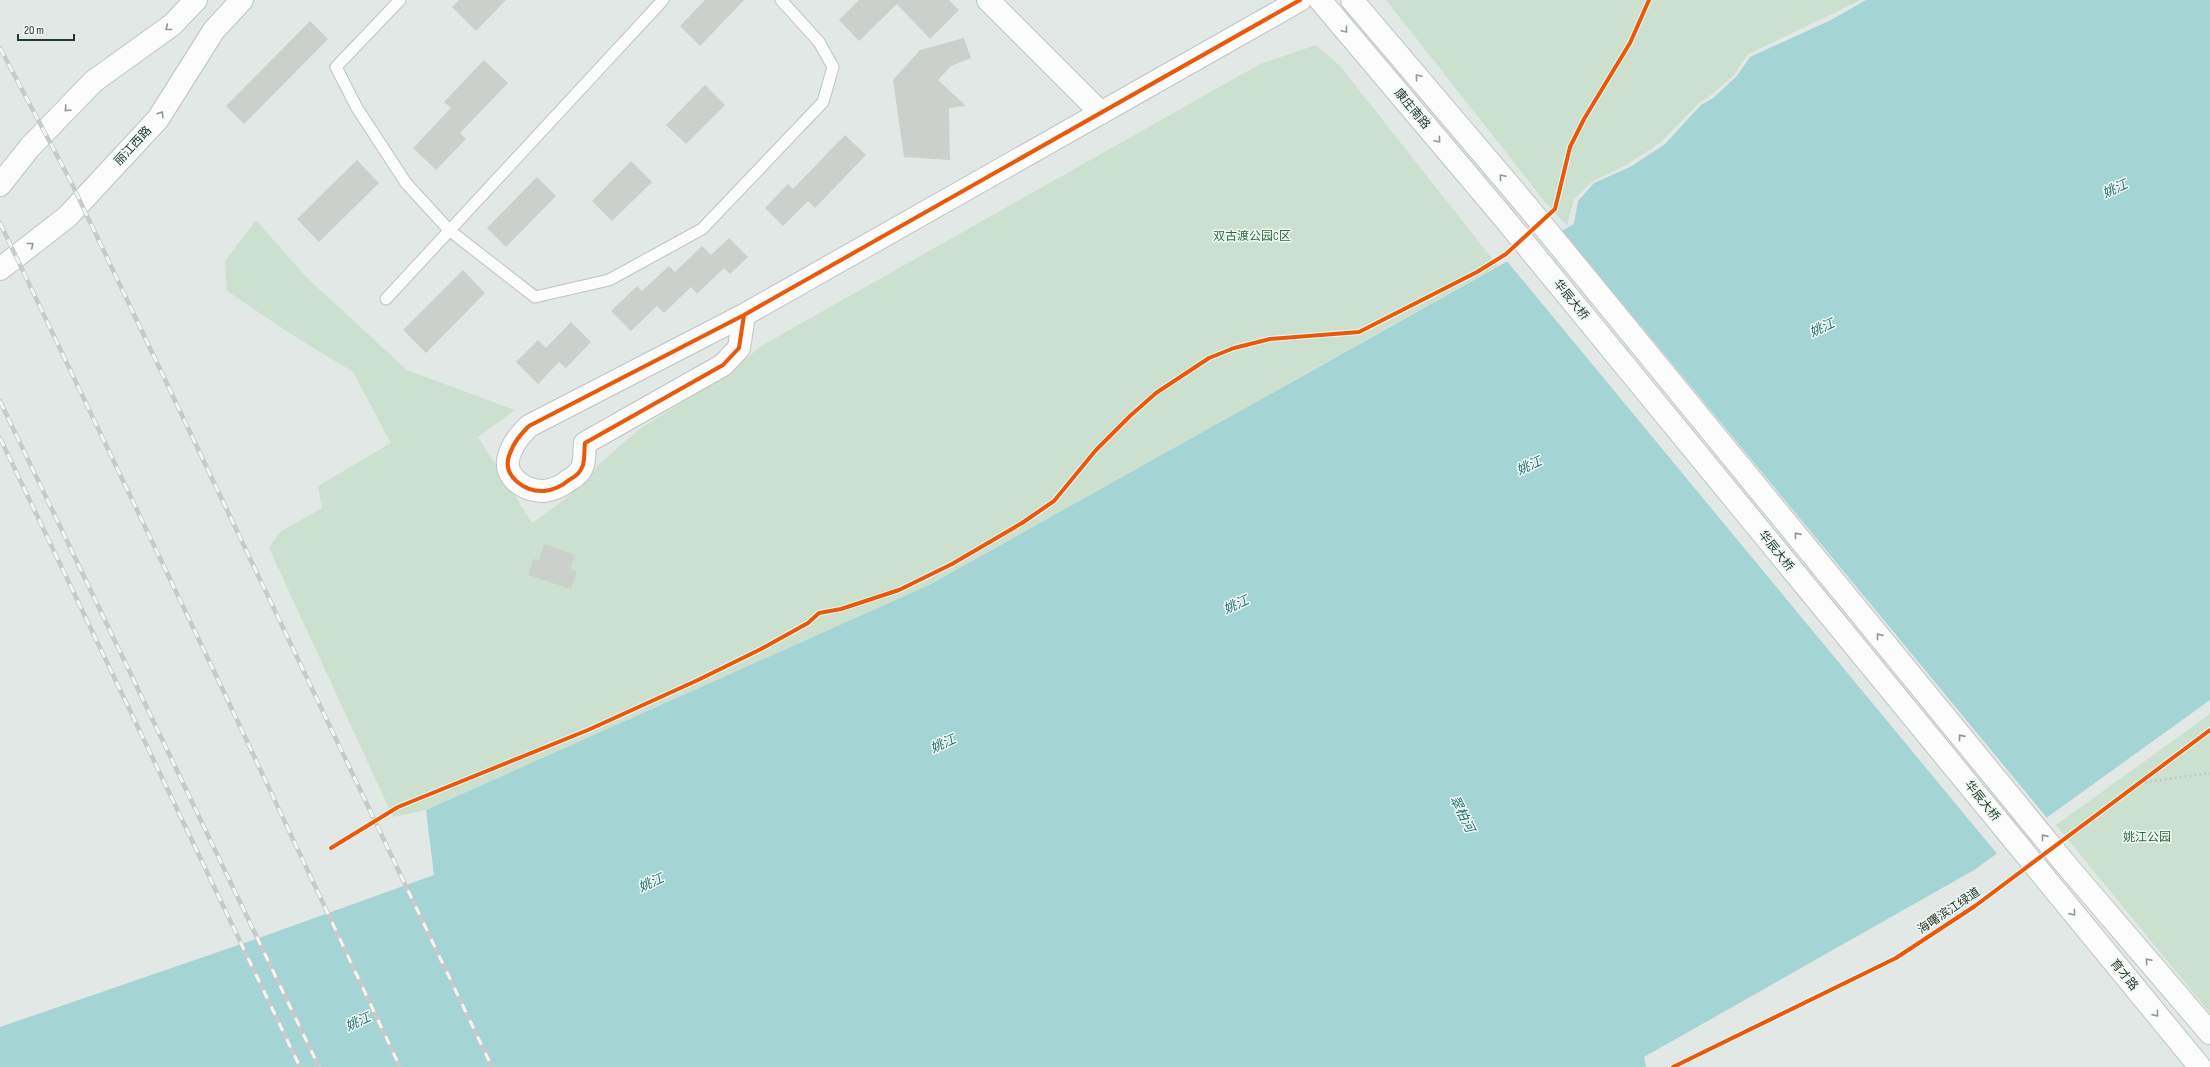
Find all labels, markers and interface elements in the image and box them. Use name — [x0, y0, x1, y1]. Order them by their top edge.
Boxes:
scale bar — [18, 16, 74, 42]
text: 20 m — [24, 23, 44, 38]
one-way arrow — [166, 23, 173, 30]
one-way arrow — [1341, 25, 1348, 32]
one-way arrow — [1416, 75, 1423, 82]
street label: 康庄南路 — [1391, 86, 1433, 132]
one-way arrow — [65, 104, 72, 112]
one-way arrow — [157, 111, 164, 118]
street label: 丽江西路 — [111, 123, 155, 169]
one-way arrow — [1433, 135, 1440, 143]
one-way arrow — [1500, 174, 1507, 181]
water label: 姚江 — [2100, 175, 2132, 202]
park label: 双古渡公园C区 — [1213, 229, 1291, 244]
one-way arrow — [26, 243, 33, 250]
street label: 华辰大桥 — [1550, 277, 1592, 323]
water label: 姚江 — [1807, 314, 1839, 341]
water label: 姚江 — [1514, 452, 1546, 479]
street label: 华辰大桥 — [1755, 528, 1797, 574]
one-way arrow — [1794, 533, 1801, 540]
water label: 姚江 — [1221, 591, 1253, 618]
one-way arrow — [1877, 633, 1884, 641]
water label: 姚江 — [928, 730, 960, 757]
one-way arrow — [1959, 734, 1966, 741]
street label: 华辰大桥 — [1961, 778, 2003, 824]
water label: 翠柏河 — [1446, 793, 1479, 838]
park label: 姚江公园 — [2123, 830, 2171, 845]
one-way arrow — [2041, 835, 2048, 842]
water label: 姚江 — [636, 869, 668, 896]
street label: 海曙滨江绿道 — [1915, 885, 1983, 937]
one-way arrow — [2069, 908, 2076, 916]
street label: 育才路 — [2107, 956, 2141, 994]
one-way arrow — [2146, 958, 2153, 966]
water label: 姚江 — [343, 1008, 375, 1035]
one-way arrow — [2151, 1009, 2158, 1016]

